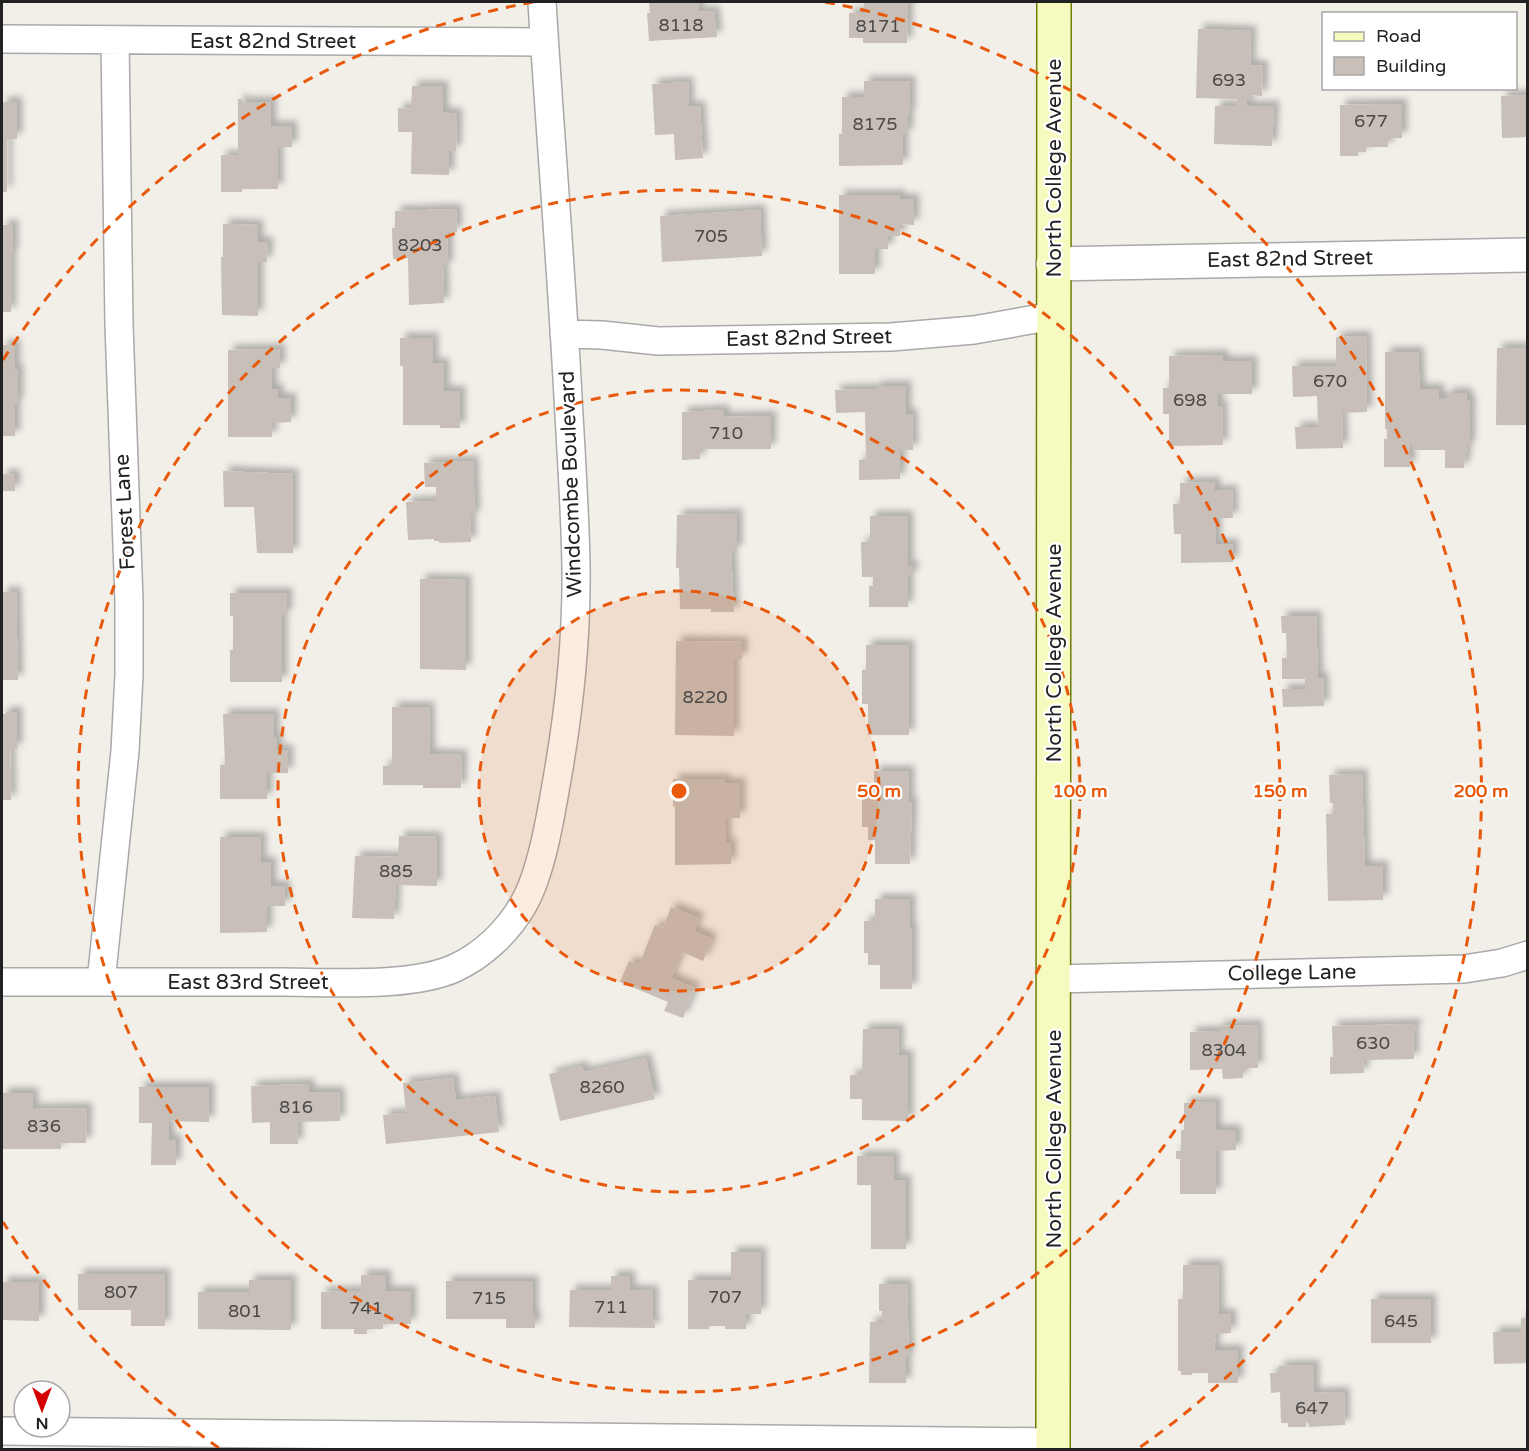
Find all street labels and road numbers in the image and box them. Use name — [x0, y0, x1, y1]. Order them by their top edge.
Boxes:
street label: East 82nd Street — [190, 29, 356, 54]
street label: North College Avenue — [1042, 58, 1067, 277]
street label: East 82nd Street — [1207, 245, 1373, 273]
street label: East 82nd Street — [726, 324, 892, 352]
street label: Windcombe Boulevard — [555, 370, 587, 598]
street label: Forest Lane — [109, 453, 141, 571]
street label: North College Avenue — [1042, 543, 1067, 762]
street label: College Lane — [1228, 959, 1357, 987]
street label: East 83rd Street — [167, 970, 329, 995]
street label: North College Avenue — [1042, 1029, 1067, 1248]

